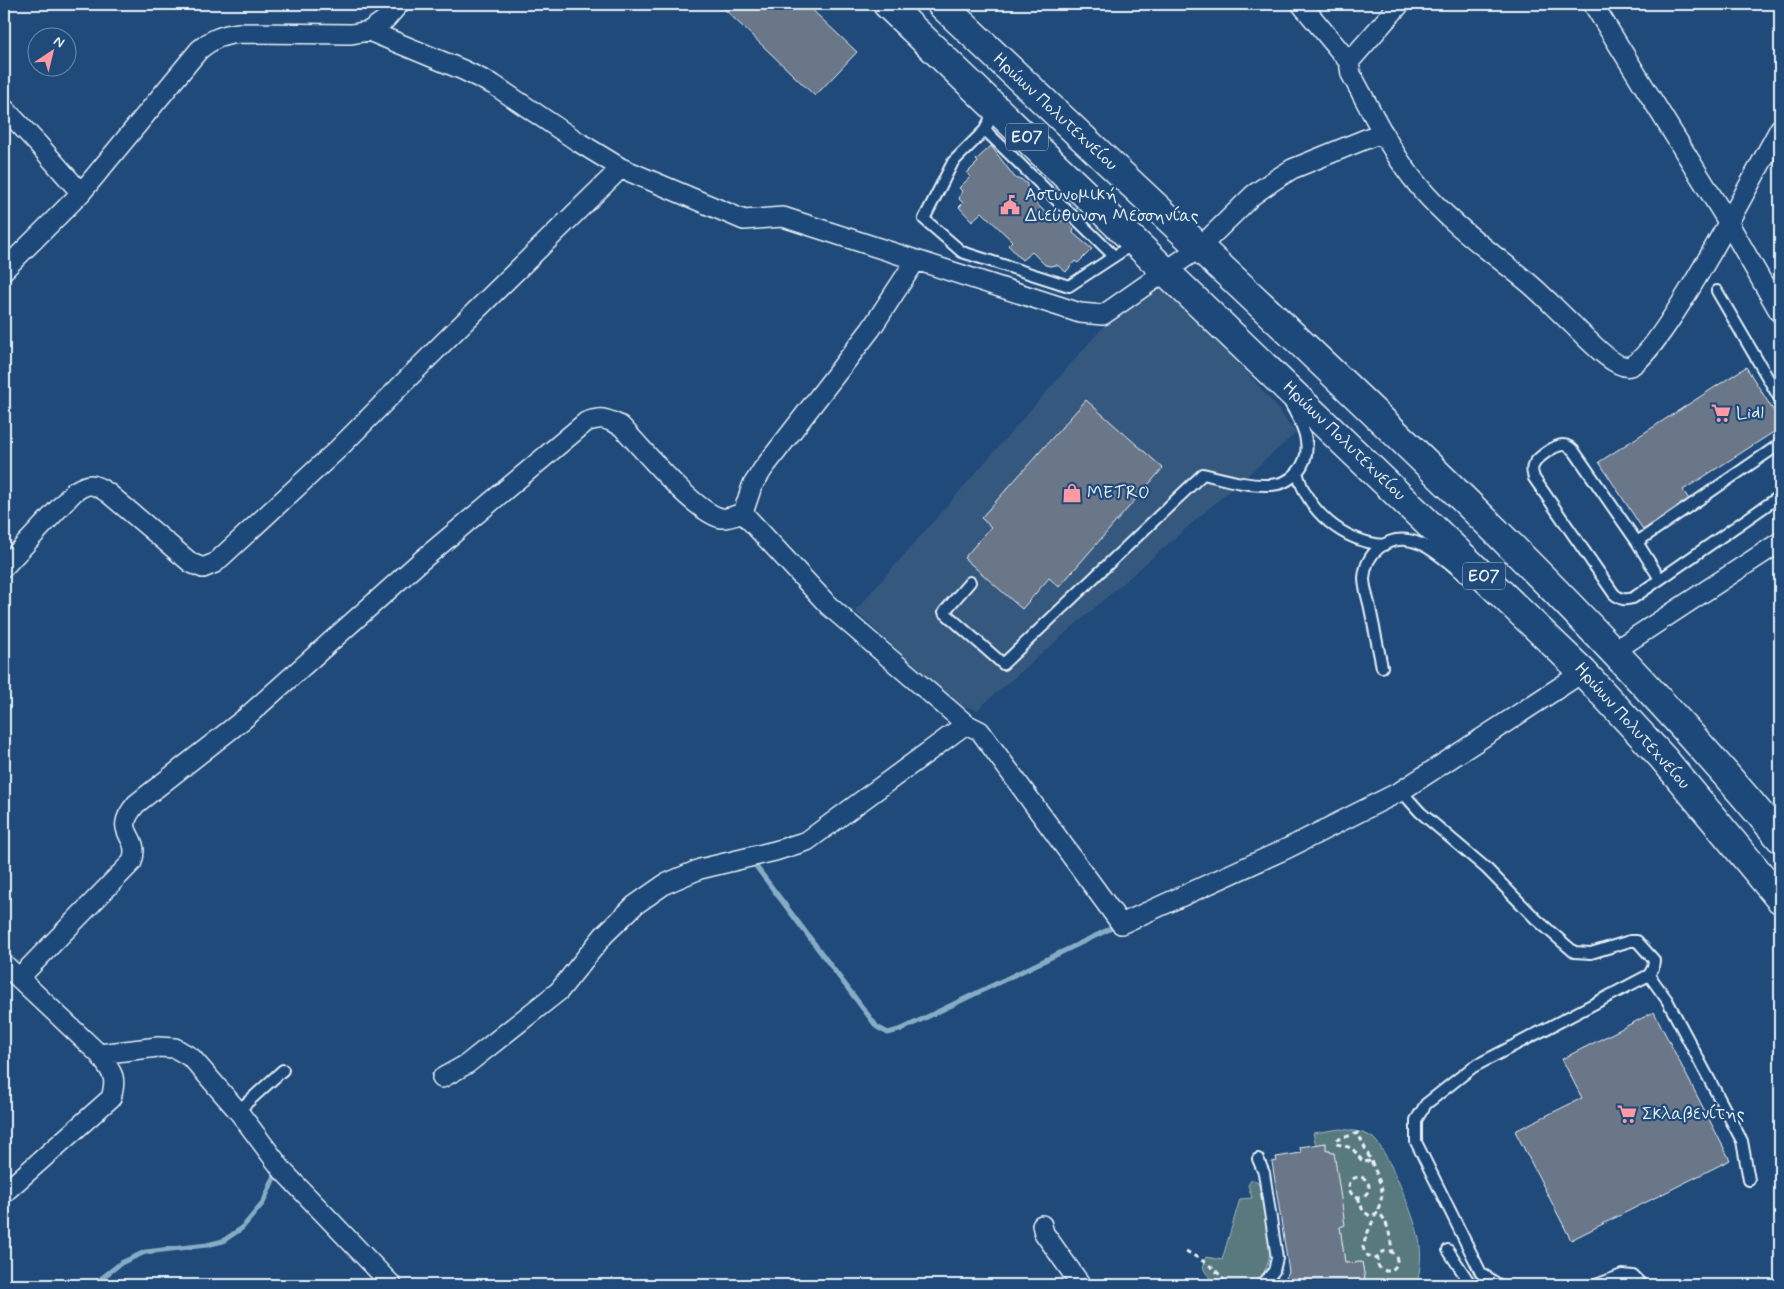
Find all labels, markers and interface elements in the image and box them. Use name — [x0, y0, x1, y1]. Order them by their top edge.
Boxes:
north arrow — [28, 28, 78, 78]
text: N — [50, 32, 68, 52]
street label: Ηρώων Πολυτεχνείου — [987, 48, 1123, 176]
road number: ΕΟ7 — [1006, 124, 1048, 150]
place label: Αστυνομική Διεύθυνση Μεσσηνίας — [1025, 183, 1199, 228]
public building icon: Αστυνομική Διεύθυνση Μεσσηνίας — [999, 194, 1021, 216]
street label: Ηρώων Πολυτεχνείου — [1277, 376, 1411, 506]
place label: Lidl — [1736, 401, 1764, 425]
supermarket icon: Lidl — [1710, 402, 1732, 424]
place label: METRO — [1087, 481, 1150, 505]
shop icon: METRO — [1061, 482, 1083, 504]
road number: ΕΟ7 — [1463, 562, 1505, 590]
street label: Ηρώων Πολυτεχνείου — [1568, 657, 1696, 795]
place label: Σκλαβενίτης — [1642, 1102, 1745, 1126]
supermarket icon: Σκλαβενίτης — [1616, 1103, 1638, 1125]

